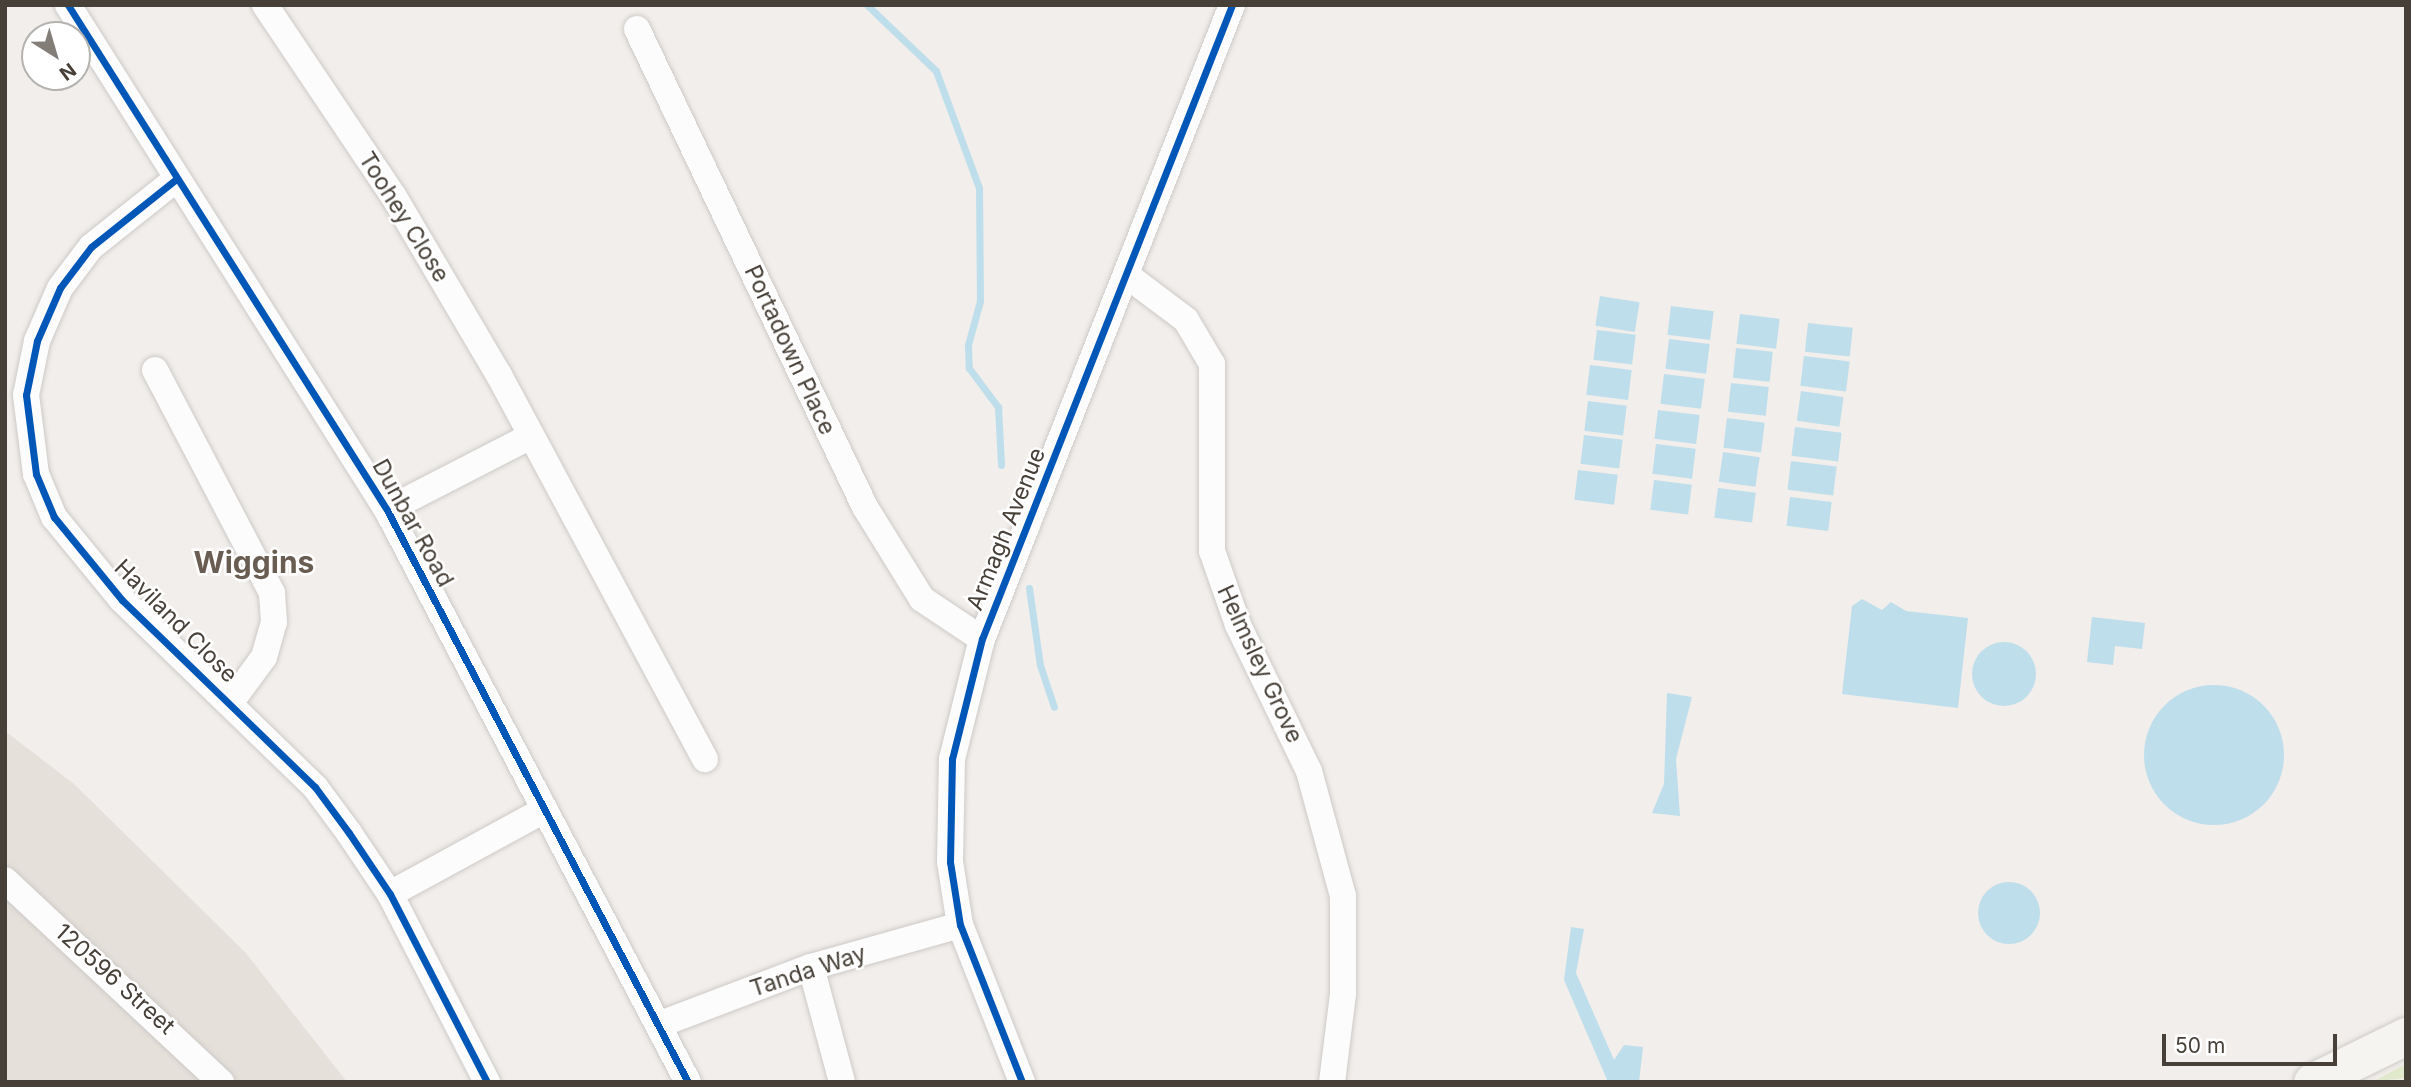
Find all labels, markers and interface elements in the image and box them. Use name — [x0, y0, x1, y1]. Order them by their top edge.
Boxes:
north arrow — [21, 21, 91, 91]
text: N — [55, 58, 80, 85]
street label: Toohey Close — [353, 147, 455, 287]
street label: Portadown Place — [739, 261, 841, 439]
street label: Armagh Avenue — [961, 444, 1051, 614]
street label: Dunbar Road — [367, 454, 459, 592]
district label: Wiggins — [194, 544, 314, 580]
street label: Haviland Close — [109, 554, 243, 688]
street label: Helmsley Grove — [1211, 581, 1309, 747]
street label: 120596 Street — [49, 918, 181, 1040]
street label: Tanda Way — [747, 939, 869, 1003]
scale bar — [2166, 1020, 2341, 1064]
text: 50 m — [2175, 1033, 2225, 1058]

